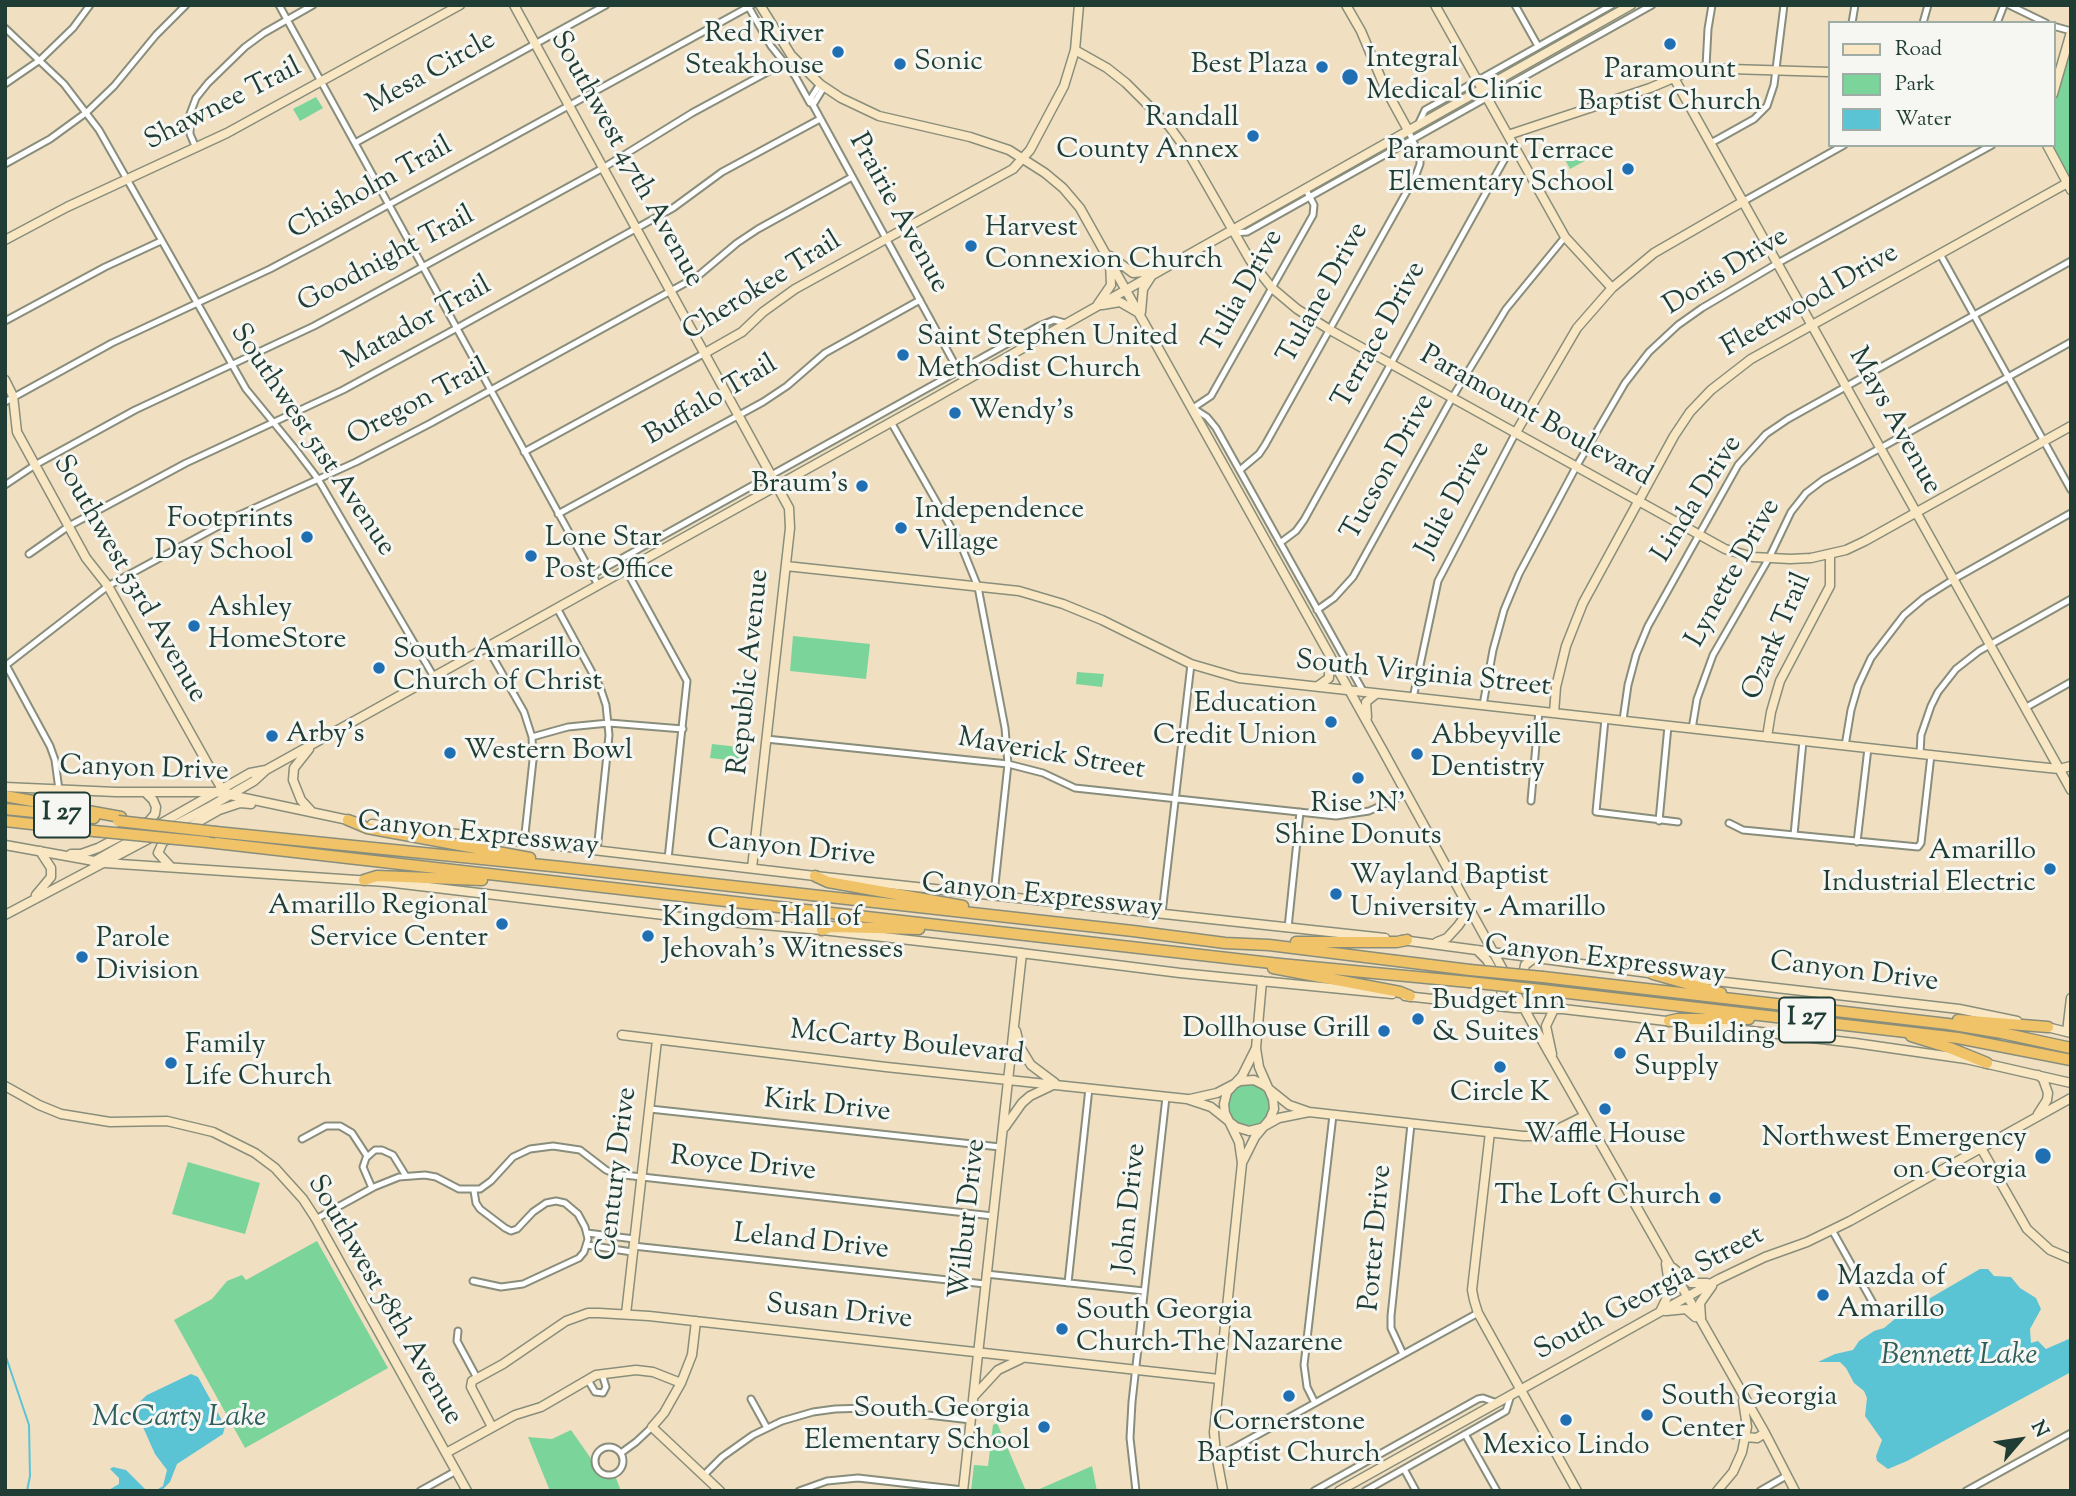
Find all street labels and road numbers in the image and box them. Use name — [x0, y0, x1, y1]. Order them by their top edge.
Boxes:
street label: Mesa Circle — [362, 25, 502, 123]
street label: Southwest 47th Avenue — [541, 26, 709, 294]
street label: Shawnee Trail — [140, 52, 308, 160]
street label: Prairie Avenue — [839, 128, 955, 300]
street label: Chisholm Trail — [283, 131, 459, 249]
street label: Goodnight Trail — [293, 200, 481, 322]
street label: Tulane Drive — [1272, 217, 1378, 371]
street label: Doris Drive — [1659, 222, 1795, 324]
street label: Tulia Drive — [1197, 225, 1293, 359]
street label: Cherokee Trail — [677, 226, 849, 350]
street label: Fleetwood Drive — [1717, 238, 1905, 366]
street label: Terrace Drive — [1327, 257, 1435, 415]
street label: Matador Trail — [338, 271, 498, 379]
street label: Southwest 51st Avenue — [221, 319, 401, 563]
street label: Paramount Boulevard — [1413, 340, 1657, 496]
street label: Mays Avenue — [1839, 343, 1947, 501]
street label: Buffalo Trail — [640, 349, 784, 455]
street label: Oregon Trail — [343, 353, 495, 455]
street label: Tucson Drive — [1336, 389, 1444, 547]
street label: Linda Drive — [1647, 430, 1751, 570]
street label: Julie Drive — [1411, 436, 1499, 564]
street label: Southwest 53rd Avenue — [43, 450, 213, 710]
street label: Lynette Drive — [1680, 494, 1790, 654]
street label: Republic Avenue — [724, 568, 778, 776]
street label: Ozark Trail — [1737, 568, 1821, 706]
street label: South Virginia Street — [1294, 646, 1552, 706]
street label: Maverick Street — [955, 723, 1147, 789]
street label: Canyon Drive — [59, 751, 229, 791]
road number: I 27 — [34, 792, 90, 838]
street label: Canyon Expressway — [356, 807, 600, 865]
street label: Canyon Drive — [705, 824, 877, 876]
street label: Canyon Expressway — [920, 869, 1164, 927]
street label: Canyon Expressway — [1483, 931, 1727, 993]
street label: Canyon Drive — [1768, 947, 1940, 1001]
road number: I 27 — [1779, 998, 1835, 1042]
street label: McCarty Boulevard — [788, 1016, 1026, 1074]
street label: Century Drive — [592, 1085, 646, 1263]
street label: Kirk Drive — [762, 1085, 892, 1131]
street label: Wilbur Drive — [945, 1137, 995, 1301]
street label: Royce Drive — [669, 1142, 817, 1190]
street label: John Drive — [1109, 1142, 1155, 1274]
street label: Porter Drive — [1355, 1163, 1401, 1313]
street label: Southwest 58th Avenue — [298, 1170, 468, 1432]
street label: Leland Drive — [732, 1219, 890, 1269]
street label: South Georgia Street — [1530, 1220, 1770, 1370]
street label: Susan Drive — [764, 1290, 914, 1338]

